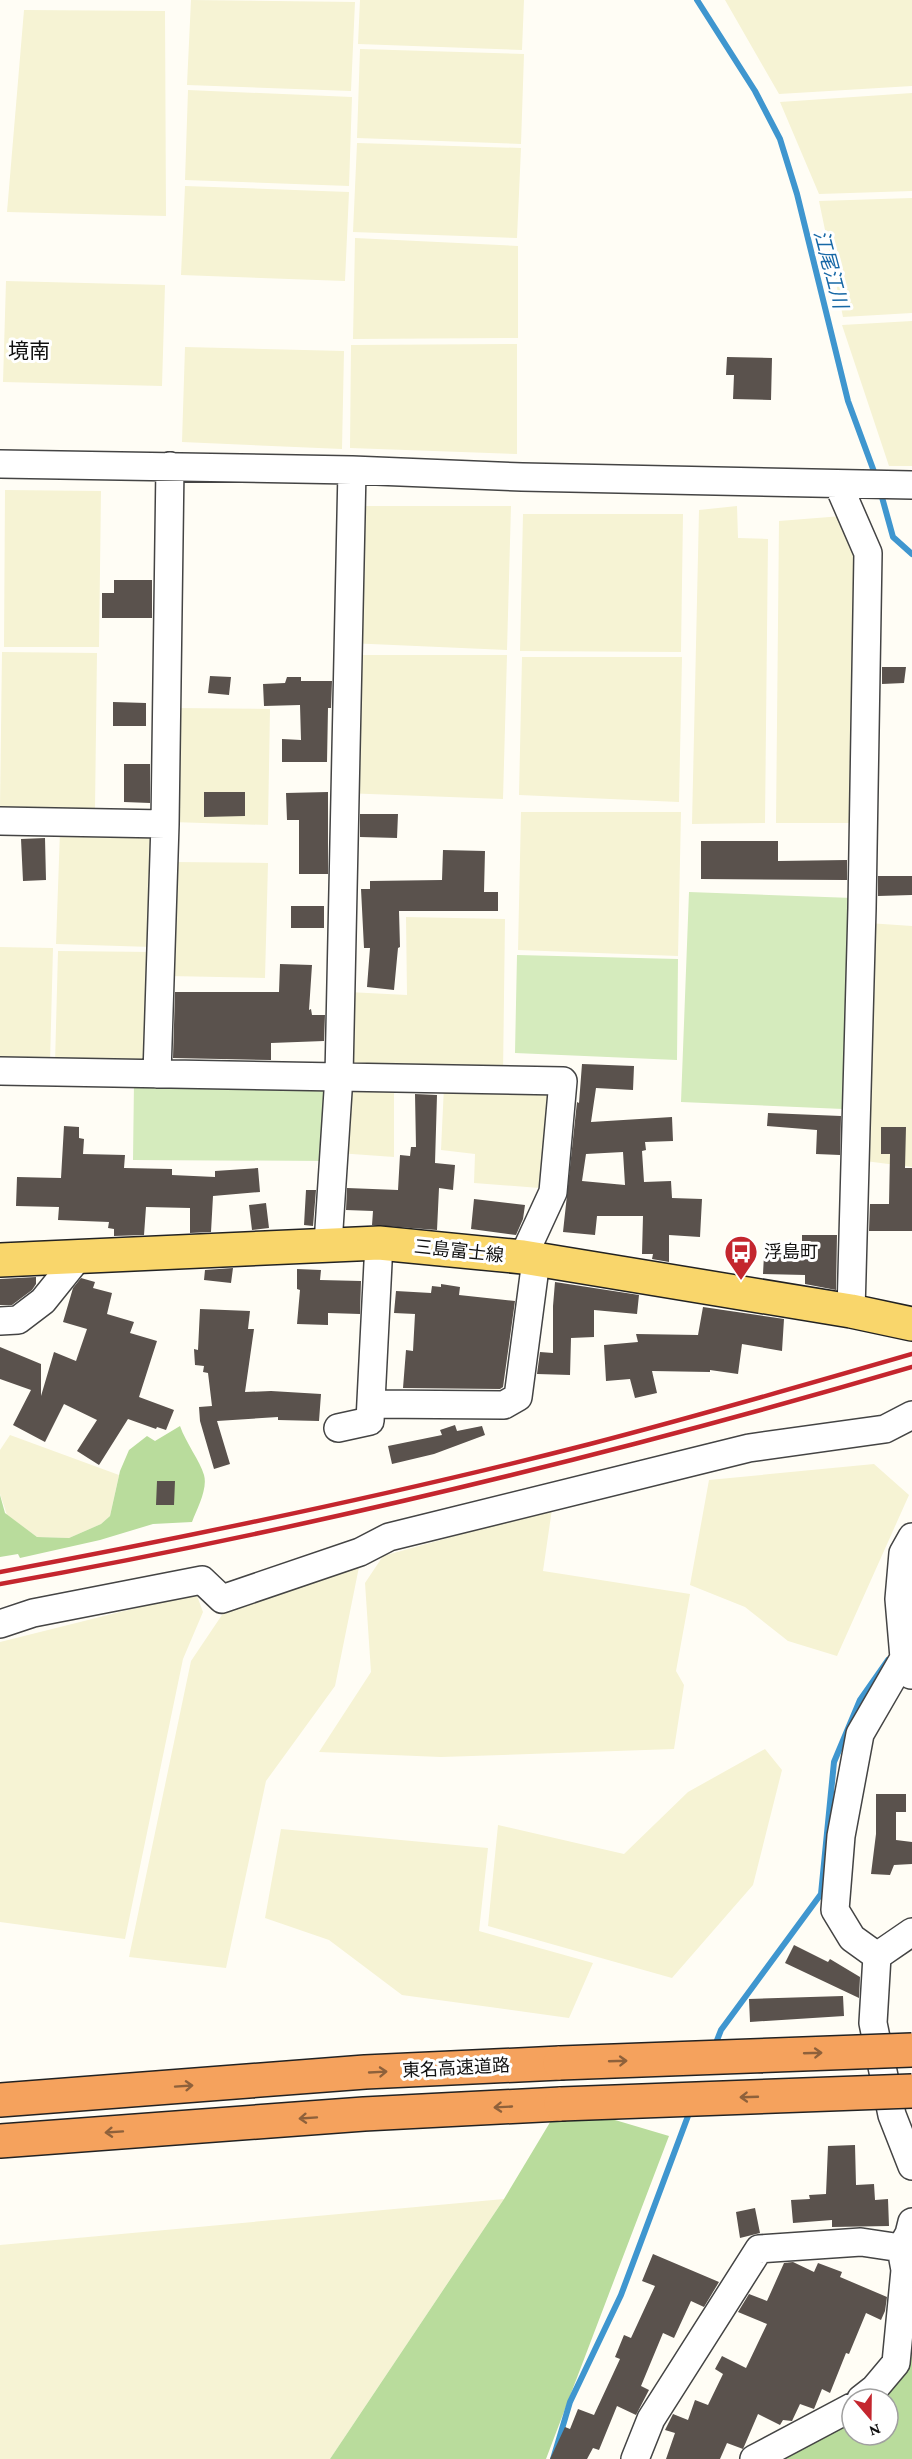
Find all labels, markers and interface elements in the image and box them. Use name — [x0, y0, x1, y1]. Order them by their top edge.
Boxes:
water label: 江尾江川 — [810, 228, 852, 312]
district label: 境南 — [8, 339, 50, 363]
bus stop icon: 浮島町 — [723, 1234, 759, 1281]
street label: 三島富士線 — [413, 1236, 505, 1266]
place label: 浮島町 — [764, 1242, 818, 1262]
one-way arrow — [802, 2048, 822, 2059]
street label: 東名高速道路 — [402, 2055, 510, 2081]
one-way arrow — [608, 2055, 628, 2066]
one-way arrow — [368, 2066, 388, 2077]
one-way arrow — [173, 2080, 193, 2091]
one-way arrow — [739, 2092, 759, 2103]
one-way arrow — [493, 2102, 513, 2113]
one-way arrow — [299, 2113, 319, 2124]
one-way arrow — [104, 2127, 124, 2138]
north arrow — [840, 2387, 900, 2447]
text: N — [867, 2421, 883, 2441]

